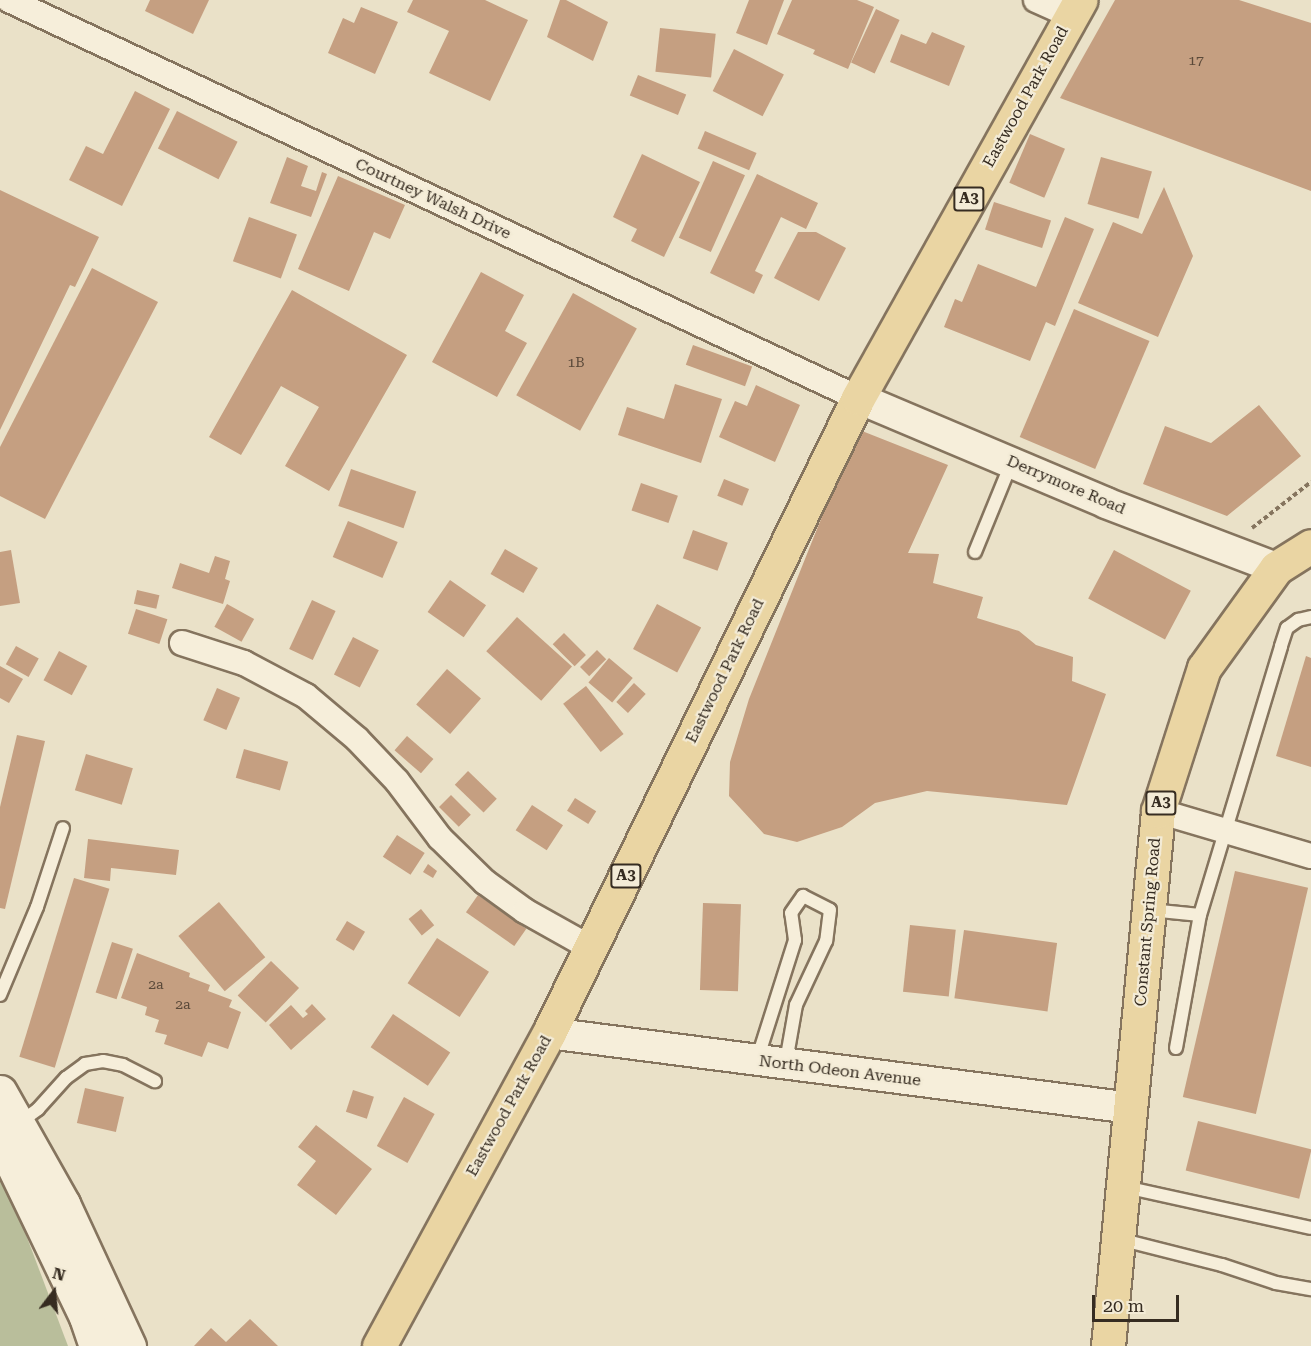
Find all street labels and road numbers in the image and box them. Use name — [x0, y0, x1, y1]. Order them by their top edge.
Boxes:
street label: Eastwood Park Road — [979, 23, 1073, 171]
street label: Courtney Walsh Drive — [352, 154, 514, 244]
road number: A3 — [952, 187, 986, 211]
street label: Derrymore Road — [1004, 451, 1128, 519]
street label: Eastwood Park Road — [682, 596, 768, 746]
road number: A3 — [1144, 791, 1178, 815]
street label: Constant Spring Road — [1131, 837, 1165, 1007]
road number: A3 — [610, 864, 642, 888]
street label: Eastwood Park Road — [462, 1032, 556, 1180]
street label: North Odeon Avenue — [758, 1052, 922, 1090]

